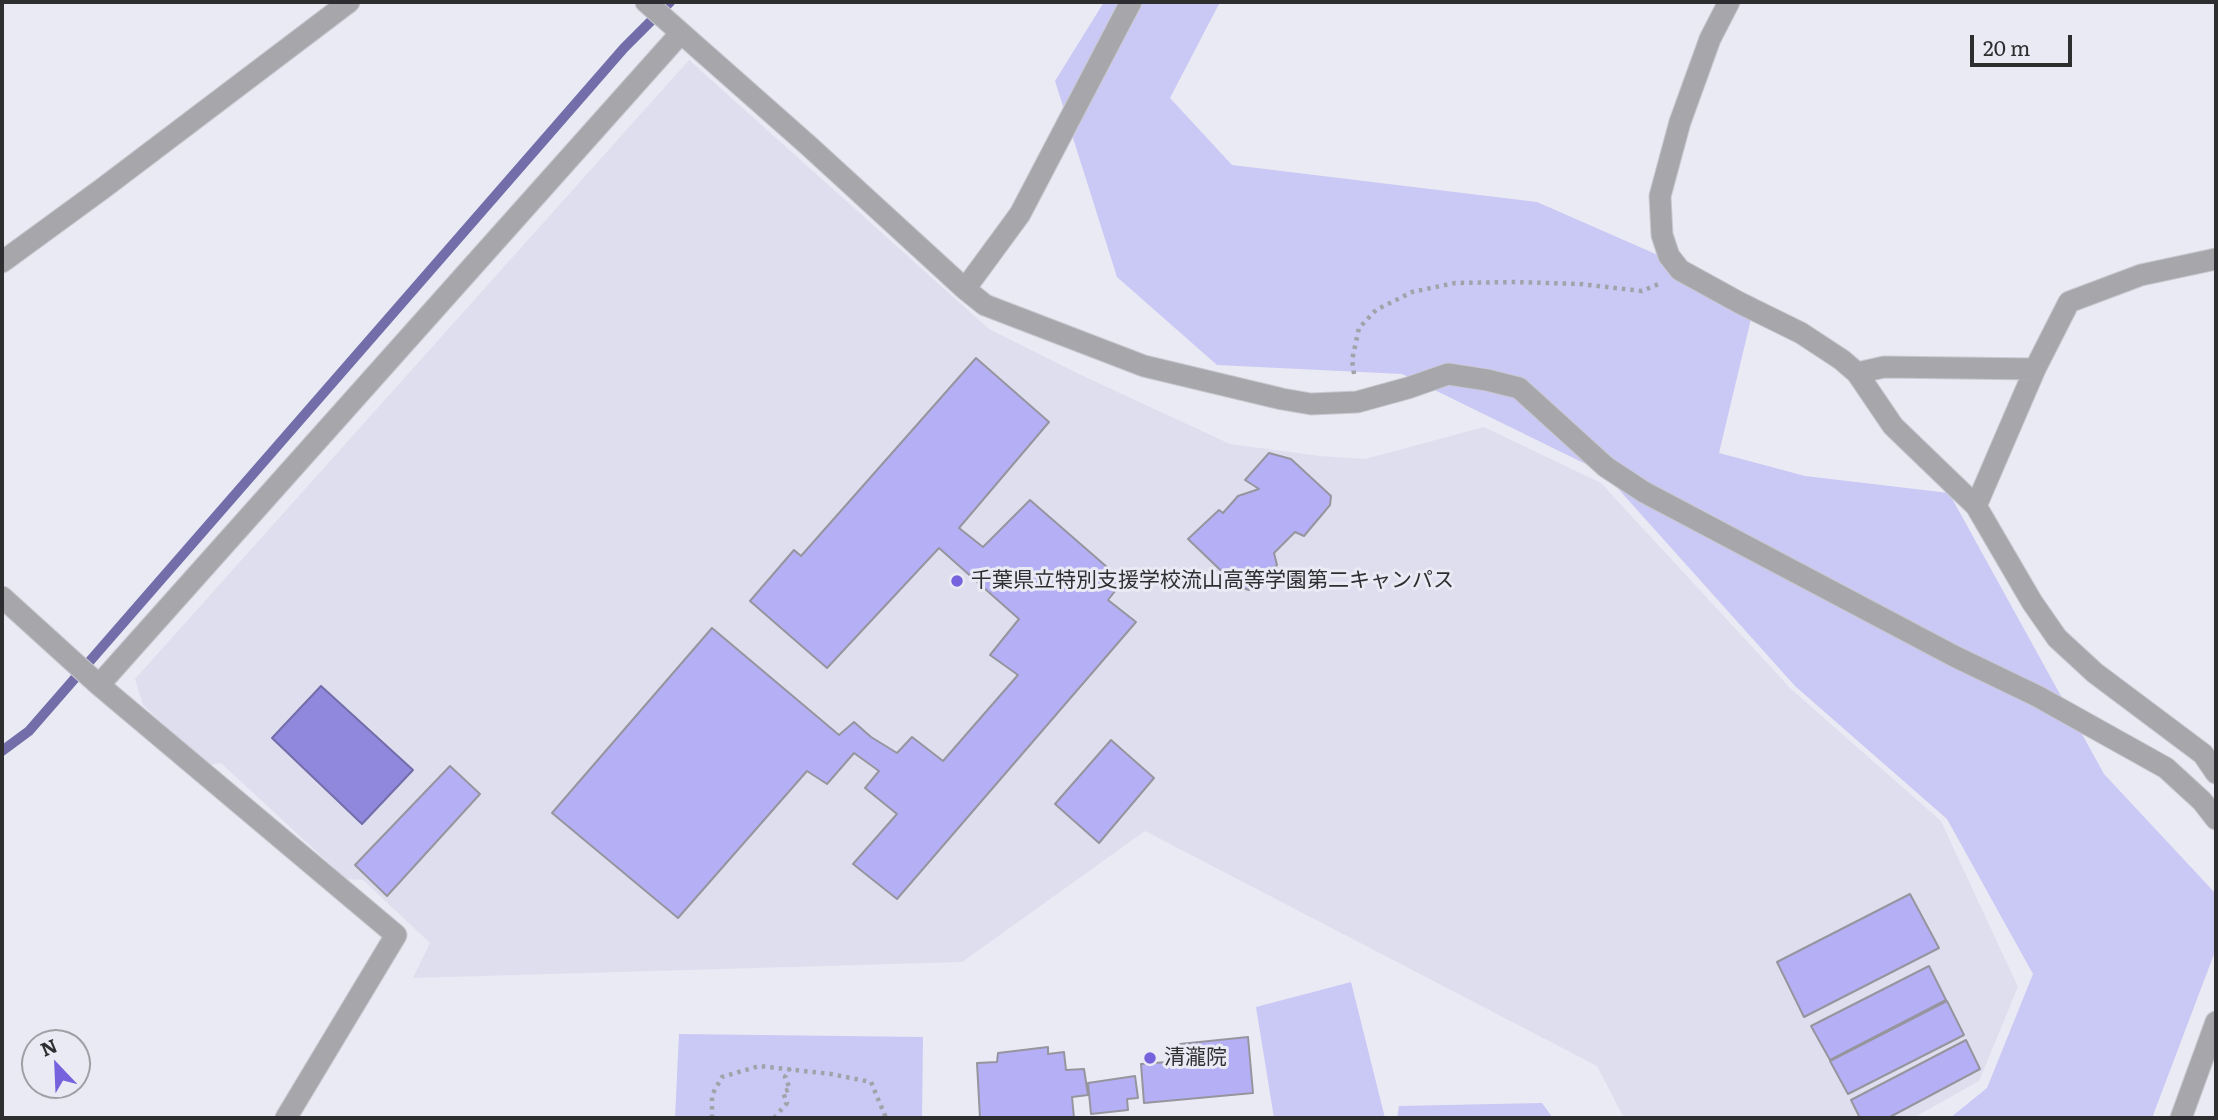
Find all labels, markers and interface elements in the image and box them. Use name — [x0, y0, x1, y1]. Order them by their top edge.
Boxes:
scale bar — [1973, 21, 2074, 65]
text: 20 m — [1983, 31, 2030, 62]
place label: 千葉県立特別支援学校流山高等学園第二キャンパス — [971, 568, 1454, 594]
marker: 千葉県立特別支援学校流山高等学園第二キャンパス — [949, 573, 965, 589]
north arrow — [21, 1029, 91, 1099]
text: N — [36, 1031, 61, 1063]
place label: 清瀧院 — [1164, 1045, 1227, 1071]
marker: 清瀧院 — [1142, 1050, 1158, 1066]

